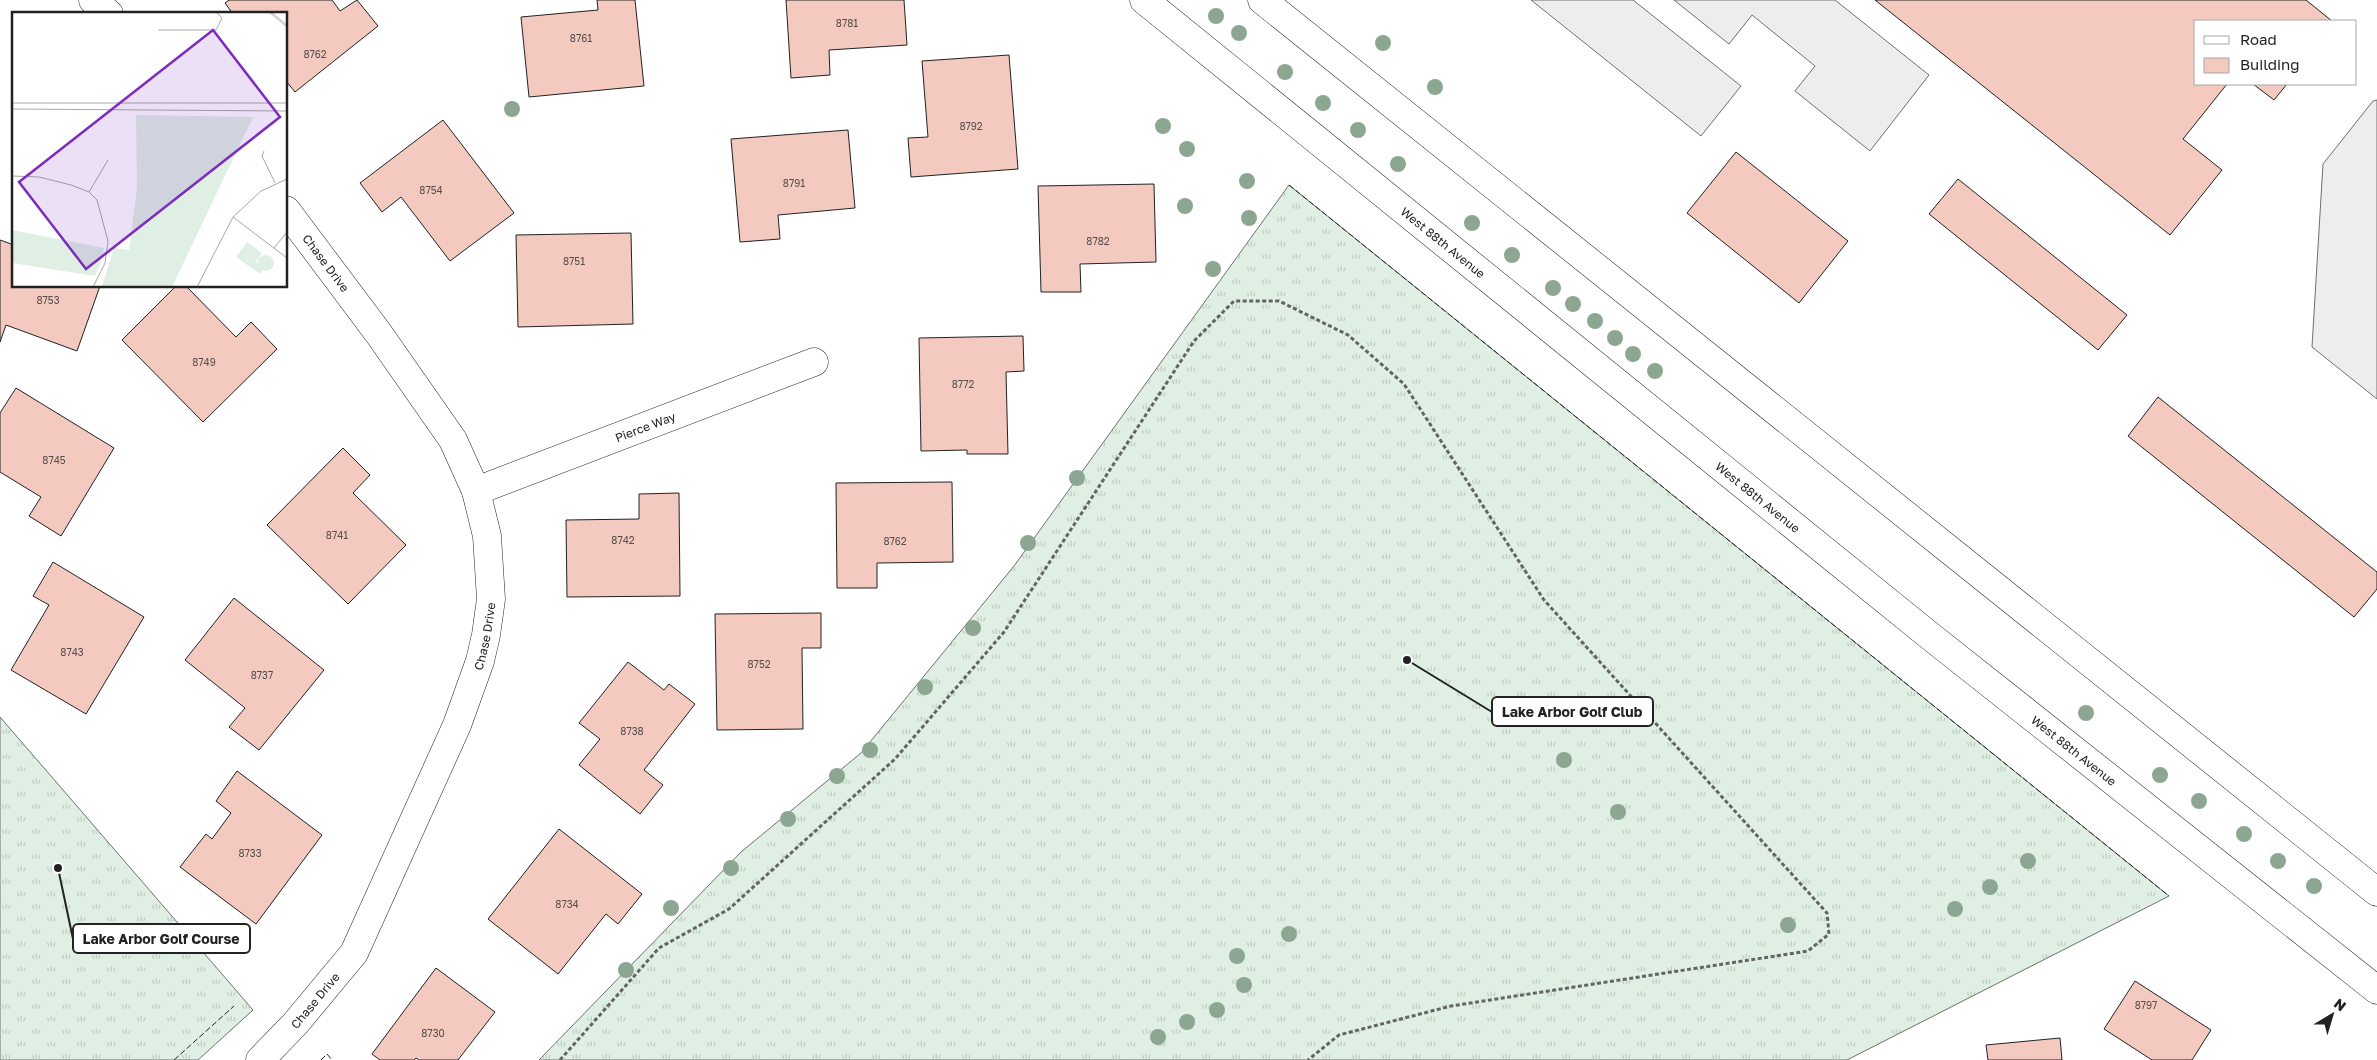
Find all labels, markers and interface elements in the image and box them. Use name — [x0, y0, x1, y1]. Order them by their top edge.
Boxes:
inset map — [12, 12, 288, 288]
house number: 8781 — [836, 17, 858, 29]
legend — [2194, 20, 2357, 85]
text: Road — [2240, 30, 2277, 48]
house number: 8761 — [570, 32, 592, 44]
house number: 8762 — [303, 48, 327, 60]
text: Building — [2240, 55, 2300, 73]
house number: 8792 — [959, 120, 983, 132]
house number: 8791 — [783, 177, 805, 189]
house number: 8754 — [419, 184, 443, 196]
street label: West 88th Avenue — [1398, 203, 1489, 281]
street label: Chase Drive — [299, 231, 353, 295]
house number: 8782 — [1086, 235, 1110, 247]
house number: 8751 — [563, 255, 585, 267]
house number: 8753 — [36, 294, 60, 306]
house number: 8749 — [192, 356, 216, 368]
house number: 8772 — [952, 378, 974, 390]
street label: Pierce Way — [613, 408, 678, 445]
house number: 8745 — [42, 454, 66, 466]
street label: West 88th Avenue — [1713, 458, 1803, 536]
house number: 8741 — [326, 529, 348, 541]
house number: 8742 — [611, 534, 635, 546]
house number: 8762 — [883, 535, 907, 547]
street label: Chase Drive — [470, 601, 498, 672]
house number: 8743 — [60, 646, 84, 658]
house number: 8752 — [748, 658, 771, 670]
house number: 8737 — [251, 669, 273, 681]
callout: Lake Arbor Golf Club — [1492, 697, 1653, 726]
text: Lake Arbor Golf Club — [1502, 703, 1643, 720]
street label: West 88th Avenue — [2029, 712, 2120, 789]
house number: 8738 — [620, 725, 644, 737]
house number: 8733 — [238, 847, 262, 859]
house number: 8734 — [555, 898, 579, 910]
callout: Lake Arbor Golf Course — [73, 924, 250, 953]
text: Lake Arbor Golf Course — [82, 930, 240, 947]
street label: Chase Drive — [287, 969, 342, 1031]
north arrow — [2307, 990, 2357, 1040]
text: N — [2331, 994, 2350, 1014]
house number: 8797 — [2135, 999, 2157, 1011]
house number: 8730 — [421, 1027, 445, 1039]

